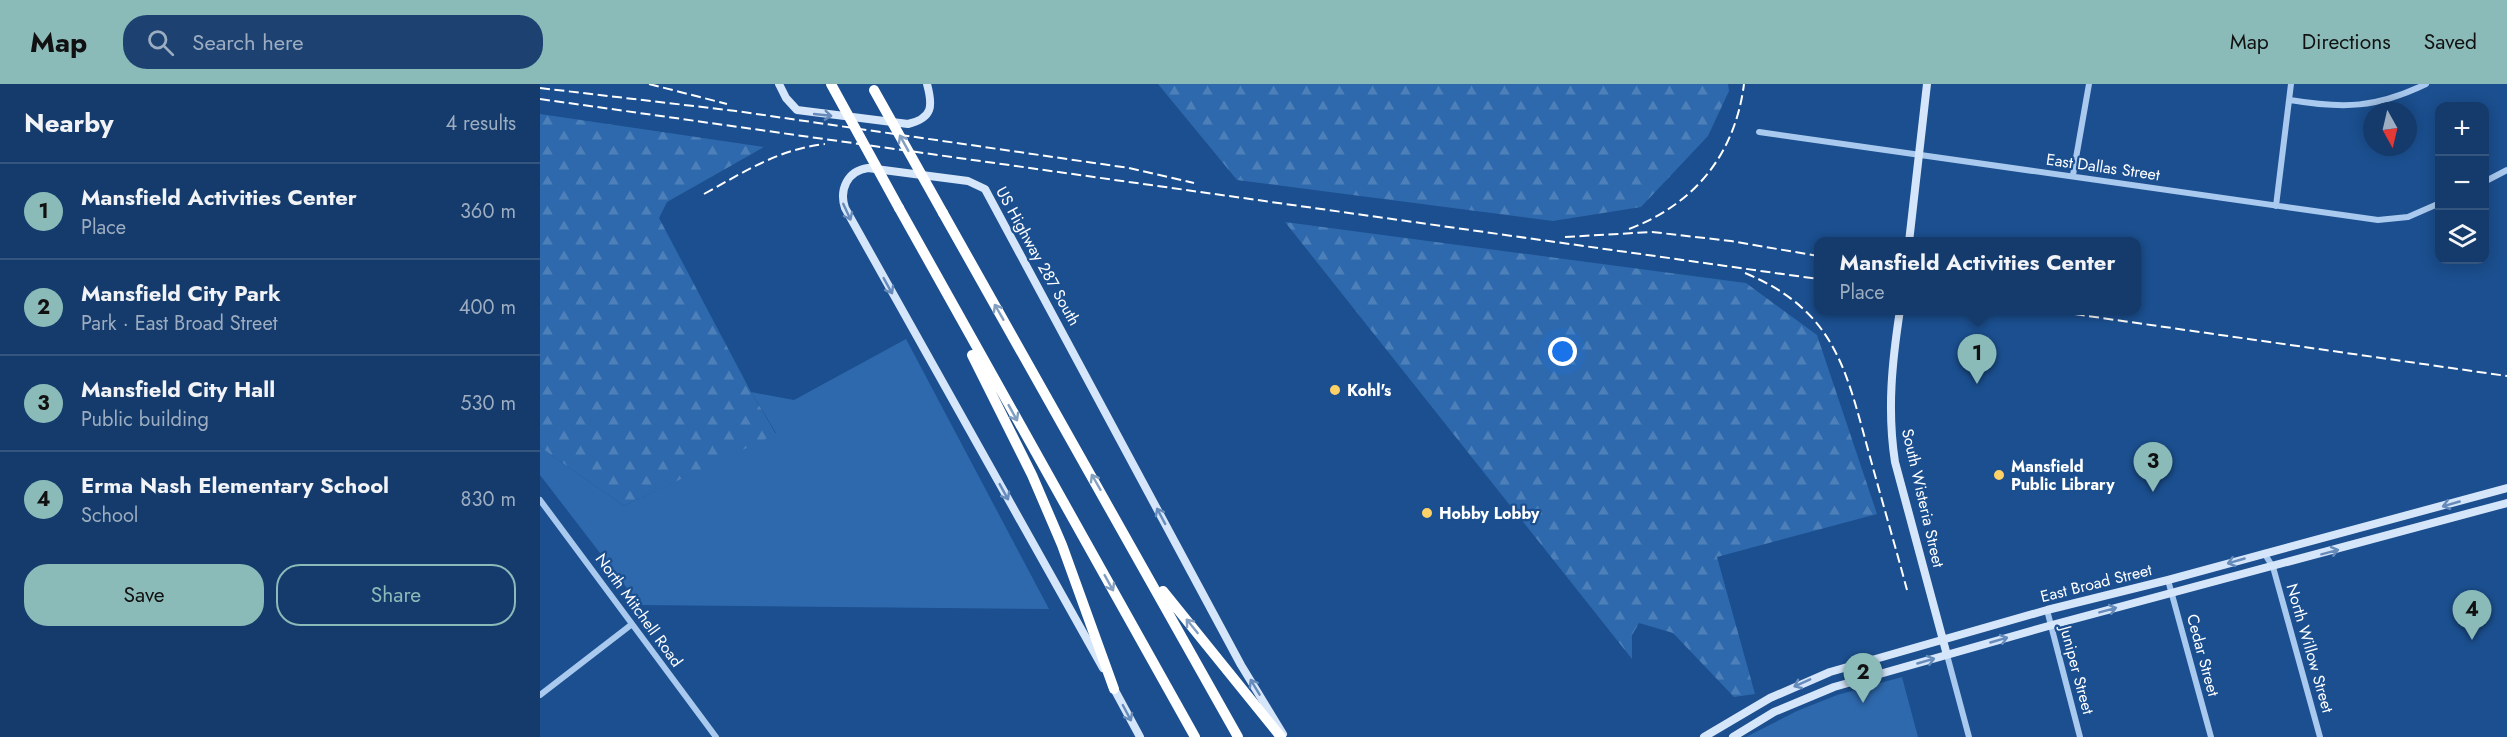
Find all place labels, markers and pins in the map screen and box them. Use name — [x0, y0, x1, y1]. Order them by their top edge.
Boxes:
pin: 1 — [1958, 334, 1996, 384]
place label: Kohl's — [1347, 379, 1391, 402]
marker: Kohl's — [1328, 383, 1342, 397]
pin: 3 — [2134, 442, 2172, 492]
place label: Mansfield Public Library — [2011, 455, 2115, 496]
marker: Mansfield Public Library — [1992, 468, 2006, 482]
place label: Hobby Lobby — [1439, 502, 1540, 525]
marker: Hobby Lobby — [1420, 506, 1434, 520]
pin: 4 — [2452, 590, 2492, 640]
pin: 2 — [1844, 654, 1882, 703]

